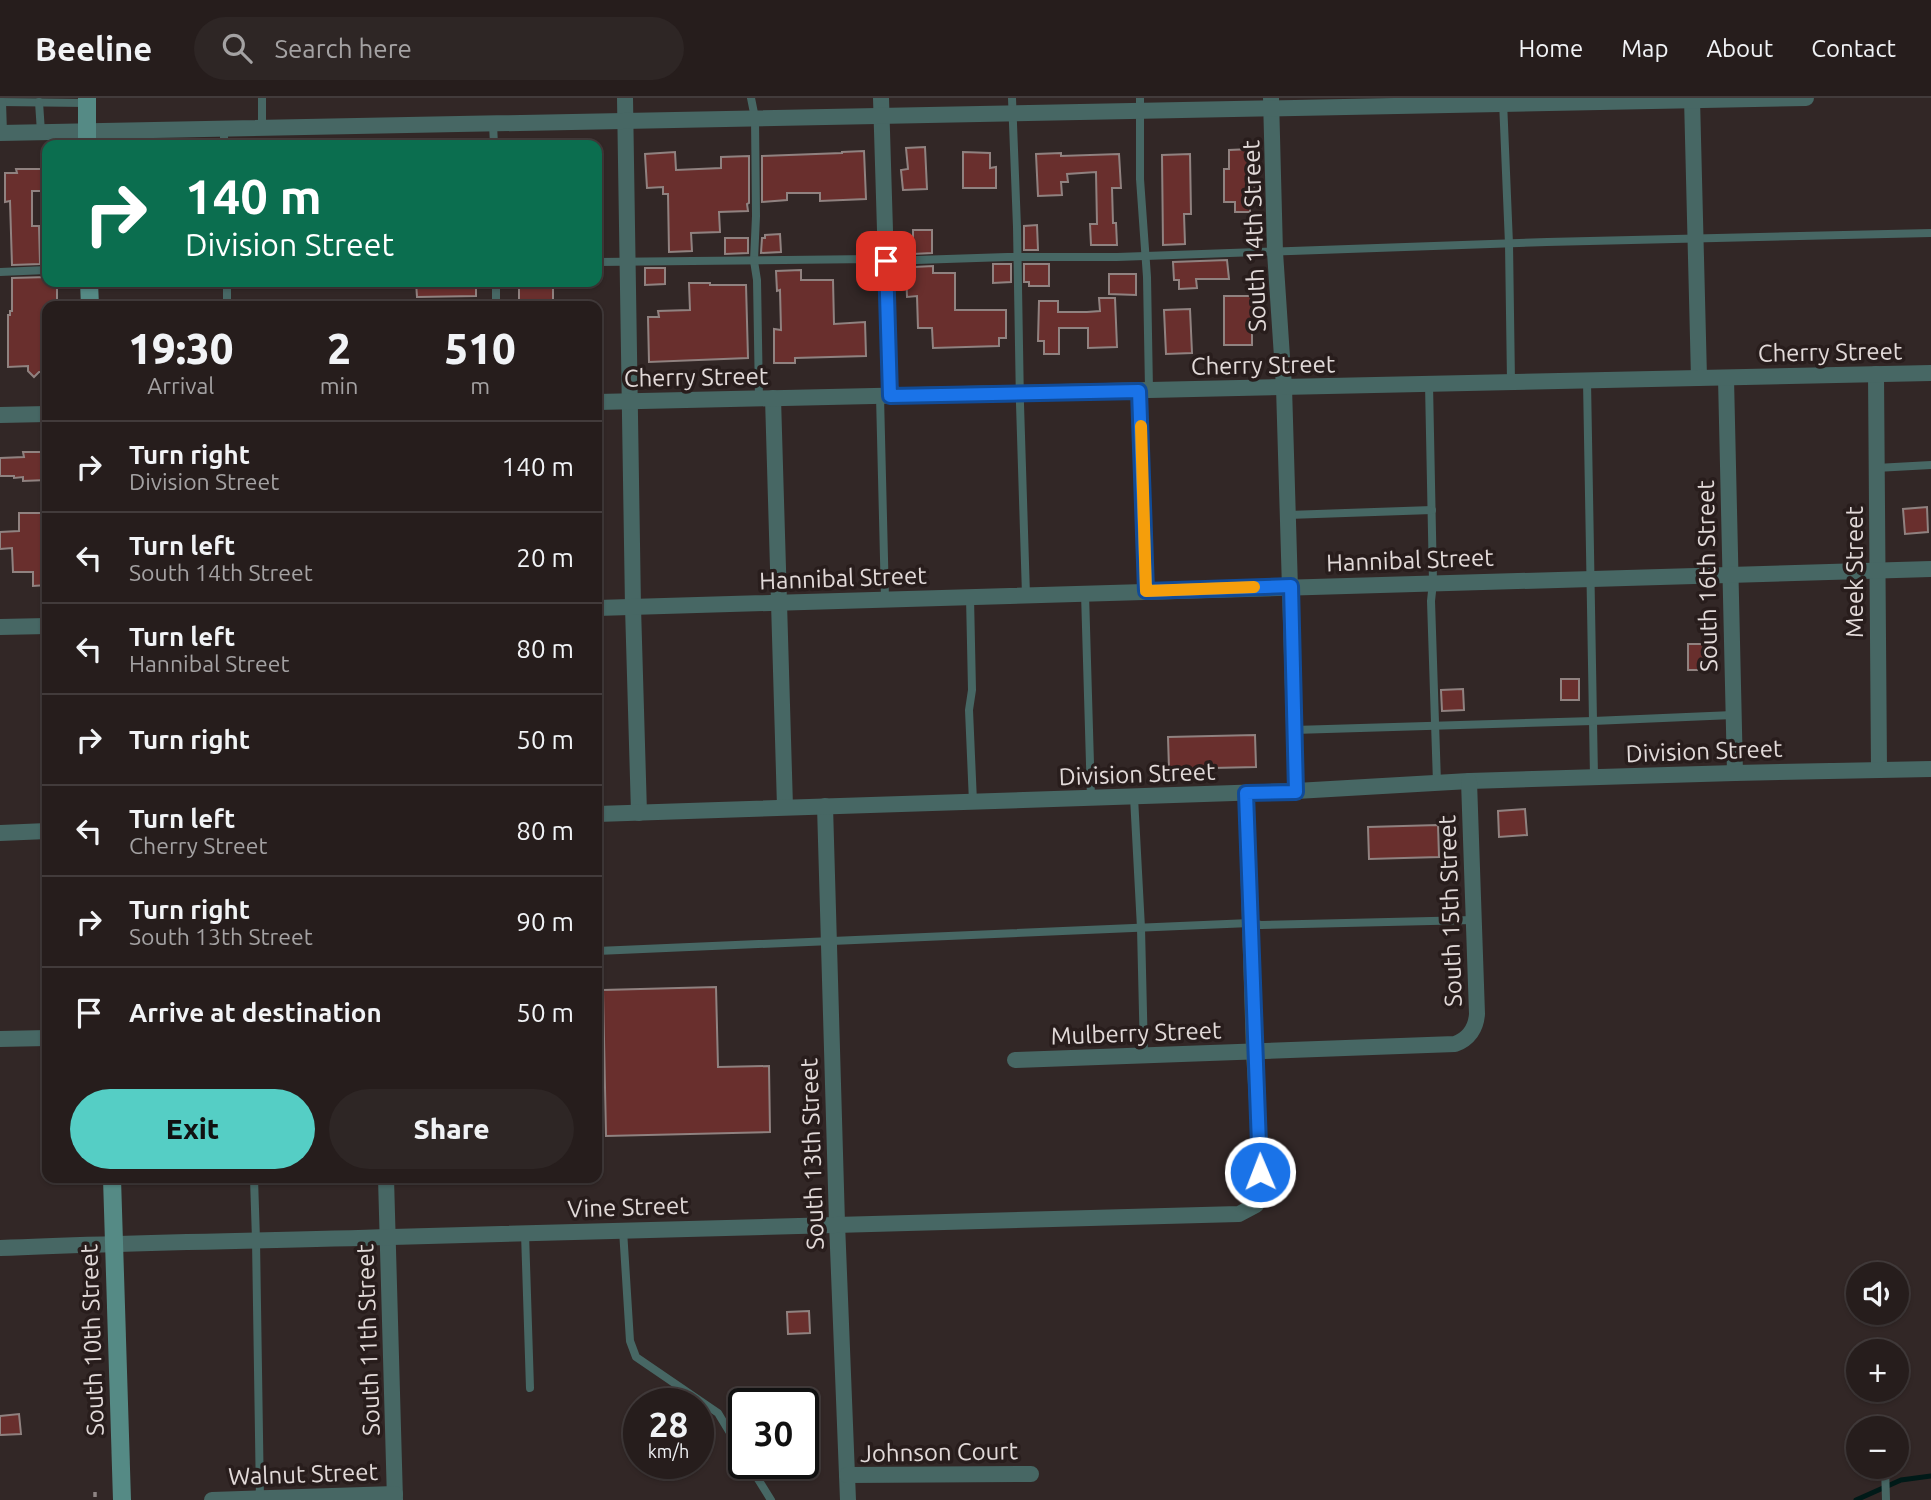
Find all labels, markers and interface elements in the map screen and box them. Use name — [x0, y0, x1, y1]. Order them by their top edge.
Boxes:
search box — [194, 17, 684, 80]
icon: search — [218, 29, 256, 67]
text: Beeline — [35, 30, 152, 67]
text: Search here — [274, 34, 412, 63]
text: Home — [1518, 35, 1583, 62]
text: Map — [1621, 35, 1668, 62]
text: About — [1706, 35, 1773, 62]
text: Contact — [1811, 35, 1896, 62]
street label: South 14th Street — [1237, 139, 1271, 332]
icon: right — [70, 168, 161, 259]
text: 140 m — [185, 168, 322, 223]
text: Division Street — [185, 226, 394, 262]
pin — [856, 231, 916, 291]
icon: arrive — [867, 242, 905, 280]
text: 19:30 — [128, 325, 233, 372]
text: 2 — [327, 325, 351, 372]
text: 510 — [445, 325, 516, 372]
street label: Cherry Street — [1758, 337, 1903, 367]
street label: Cherry Street — [1191, 350, 1336, 380]
street label: Cherry Street — [624, 362, 769, 392]
text: Arrival — [147, 373, 214, 398]
text: min — [320, 373, 358, 398]
text: m — [470, 373, 490, 398]
text: Turn right — [129, 440, 250, 469]
icon: right — [70, 448, 108, 486]
text: 140 m — [502, 452, 574, 481]
text: Division Street — [129, 469, 279, 494]
street label: South 16th Street — [1692, 479, 1722, 672]
street label: Meek Street — [1841, 505, 1868, 638]
text: Turn left — [129, 531, 235, 560]
icon: left — [70, 539, 108, 577]
text: 20 m — [516, 543, 574, 572]
street label: Hannibal Street — [1326, 544, 1495, 576]
text: South 14th Street — [129, 560, 313, 585]
street label: Hannibal Street — [759, 562, 928, 594]
text: Turn left — [129, 622, 235, 651]
icon: left — [70, 630, 108, 668]
text: 80 m — [516, 634, 574, 663]
text: Hannibal Street — [129, 651, 290, 676]
icon: right — [70, 721, 108, 759]
text: Turn right — [129, 725, 250, 754]
text: 50 m — [516, 725, 574, 754]
street label: Division Street — [1625, 735, 1783, 767]
street label: Division Street — [1058, 758, 1216, 790]
text: Turn left — [129, 804, 235, 833]
icon: left — [70, 812, 108, 850]
street label: South 15th Street — [1433, 814, 1467, 1007]
text: 80 m — [516, 816, 574, 845]
text: Cherry Street — [129, 833, 267, 858]
text: Turn right — [129, 895, 250, 924]
icon: right — [70, 903, 108, 941]
text: 90 m — [516, 907, 574, 936]
text: South 13th Street — [129, 924, 313, 949]
icon: arrive — [70, 994, 108, 1032]
text: Arrive at destination — [129, 998, 382, 1027]
text: 50 m — [516, 998, 574, 1027]
street label: Mulberry Street — [1050, 1017, 1222, 1049]
street label: South 13th Street — [795, 1057, 829, 1250]
button: Exit — [70, 1089, 315, 1169]
button: Share — [329, 1089, 574, 1169]
position arrow — [1223, 1135, 1297, 1209]
street label: Vine Street — [567, 1191, 690, 1223]
street label: South 10th Street — [75, 1243, 109, 1436]
street label: South 11th Street — [351, 1243, 385, 1436]
map controls — [1846, 1262, 1909, 1479]
button: sound — [1846, 1262, 1909, 1325]
button: + — [1846, 1339, 1909, 1402]
speed limit sign: 30 — [728, 1388, 819, 1479]
text: 28 — [649, 1404, 688, 1444]
button: − — [1846, 1416, 1909, 1479]
street label: Johnson Court — [860, 1437, 1019, 1467]
text: km/h — [648, 1441, 689, 1461]
street label: Walnut Street — [228, 1458, 379, 1490]

